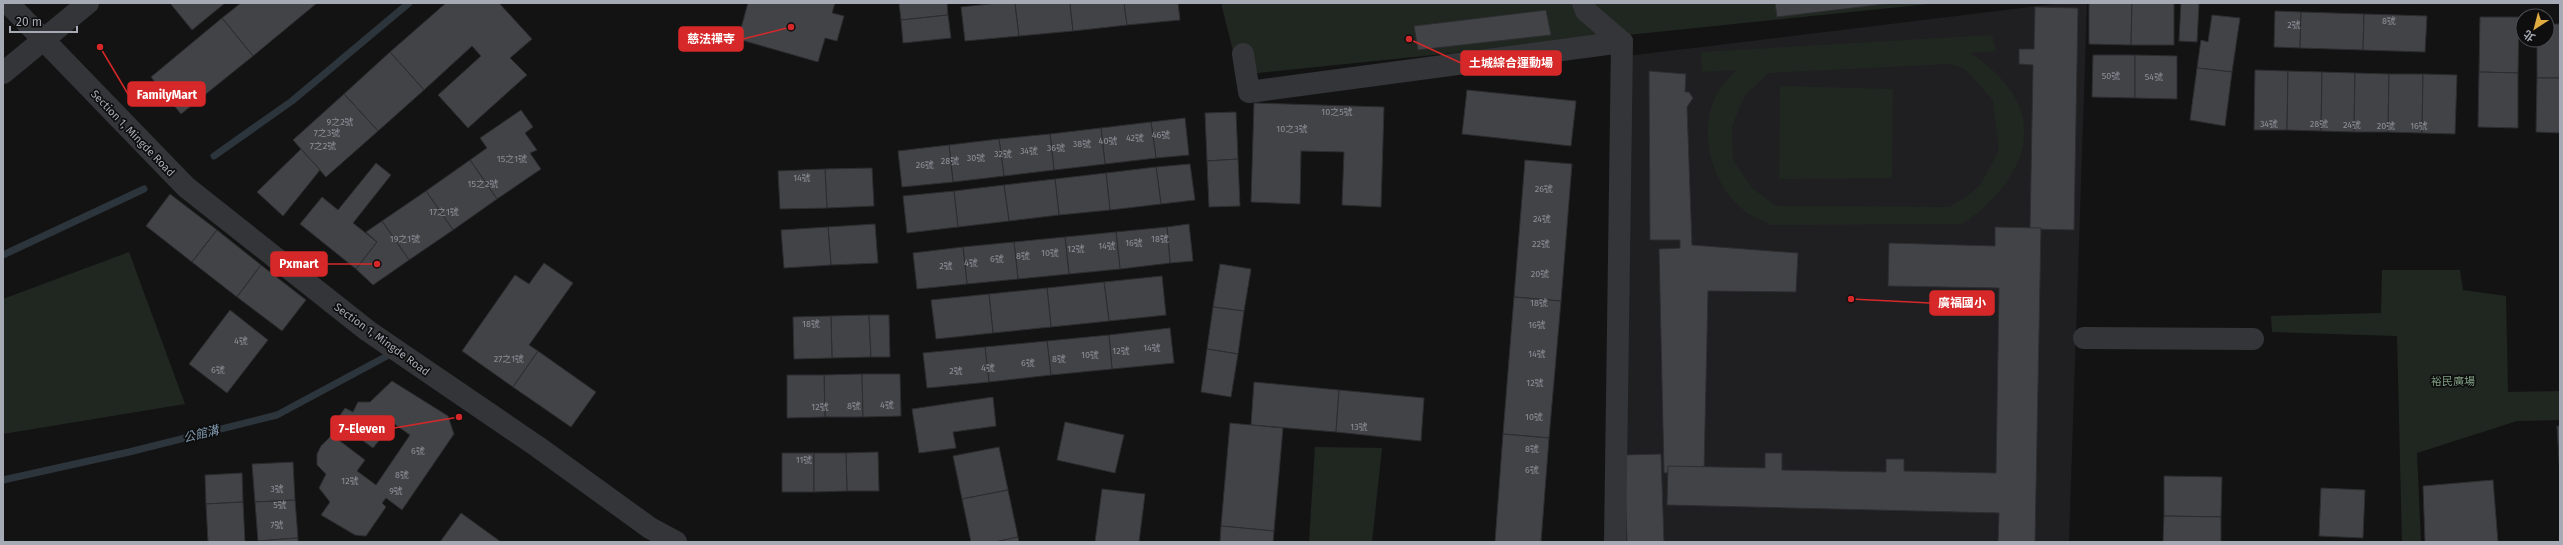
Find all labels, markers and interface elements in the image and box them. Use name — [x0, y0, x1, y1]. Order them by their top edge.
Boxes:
scale bar — [10, 8, 77, 34]
north arrow — [2515, 8, 2555, 48]
text: 20 m — [16, 15, 42, 29]
house number: 8號 — [2382, 16, 2396, 26]
house number: 2號 — [2287, 20, 2301, 30]
callout: 慈法禪寺 — [679, 27, 743, 51]
text: 北 — [2521, 27, 2538, 44]
text: 慈法禪寺 — [687, 32, 735, 46]
callout: 土城綜合運動場 — [1461, 51, 1561, 75]
text: 土城綜合運動場 — [1469, 56, 1553, 70]
house number: 50號 — [2102, 71, 2120, 81]
house number: 54號 — [2145, 72, 2163, 82]
callout: FamilyMart — [128, 82, 205, 106]
street label: Section 1, Mingde Road — [88, 87, 177, 179]
text: FamilyMart — [137, 88, 198, 102]
house number: 10之5號 — [1321, 107, 1353, 117]
house number: 9之2號 — [326, 117, 354, 127]
house number: 34號 — [2260, 119, 2278, 129]
house number: 28號 — [2310, 119, 2328, 129]
house number: 24號 — [2343, 120, 2361, 130]
house number: 20號 — [2377, 121, 2395, 131]
house number: 16號 — [2410, 121, 2428, 131]
house number: 10之3號 — [1276, 124, 1308, 134]
house number: 7之3號 — [314, 128, 340, 138]
house number: 46號 — [1152, 130, 1170, 140]
house number: 42號 — [1126, 133, 1144, 143]
house number: 40號 — [1099, 136, 1117, 146]
house number: 38號 — [1073, 139, 1091, 149]
house number: 7之2號 — [310, 141, 336, 151]
house number: 36號 — [1047, 143, 1065, 153]
house number: 34號 — [1020, 146, 1038, 156]
house number: 32號 — [994, 149, 1012, 159]
house number: 30號 — [967, 153, 985, 163]
house number: 15之1號 — [497, 154, 527, 164]
house number: 28號 — [941, 156, 959, 166]
house number: 26號 — [916, 160, 934, 170]
house number: 14號 — [793, 173, 811, 183]
house number: 15之2號 — [468, 179, 498, 189]
house number: 26號 — [1535, 184, 1553, 194]
house number: 17之1號 — [429, 207, 459, 217]
house number: 24號 — [1533, 214, 1551, 224]
house number: 19之1號 — [390, 234, 420, 244]
house number: 18號 — [1151, 234, 1169, 244]
house number: 16號 — [1125, 238, 1143, 248]
house number: 22號 — [1532, 239, 1550, 249]
house number: 14號 — [1098, 241, 1116, 251]
house number: 12號 — [1067, 244, 1085, 254]
house number: 10號 — [1041, 248, 1059, 258]
house number: 8號 — [1016, 251, 1030, 261]
callout: Pxmart — [271, 252, 327, 276]
house number: 6號 — [990, 254, 1004, 264]
text: Pxmart — [279, 257, 319, 271]
house number: 4號 — [964, 258, 978, 268]
house number: 2號 — [939, 261, 953, 271]
house number: 20號 — [1531, 269, 1549, 279]
callout: 廣福國小 — [1930, 291, 1994, 315]
text: 廣福國小 — [1938, 296, 1986, 310]
house number: 18號 — [1530, 298, 1548, 308]
street label: Section 1, Mingde Road — [331, 300, 432, 378]
house number: 18號 — [802, 319, 820, 329]
house number: 16號 — [1528, 320, 1546, 330]
house number: 4號 — [234, 336, 248, 346]
house number: 14號 — [1143, 343, 1161, 353]
house number: 12號 — [1112, 346, 1130, 356]
house number: 14號 — [1528, 349, 1546, 359]
house number: 10號 — [1081, 350, 1099, 360]
house number: 27之1號 — [494, 354, 524, 364]
house number: 8號 — [1052, 354, 1066, 364]
house number: 6號 — [1021, 358, 1035, 368]
house number: 4號 — [981, 363, 995, 373]
house number: 6號 — [211, 365, 225, 375]
house number: 2號 — [949, 366, 963, 376]
park label: 裕民廣場 — [2431, 375, 2475, 388]
house number: 12號 — [1526, 378, 1544, 388]
house number: 4號 — [880, 400, 894, 410]
house number: 8號 — [847, 401, 861, 411]
house number: 12號 — [811, 402, 829, 412]
house number: 10號 — [1525, 412, 1543, 422]
callout: 7-Eleven — [331, 416, 394, 440]
water label: 公館溝 — [182, 422, 222, 445]
text: 7-Eleven — [339, 422, 385, 436]
house number: 13號 — [1350, 422, 1368, 432]
house number: 8號 — [1525, 444, 1539, 454]
house number: 6號 — [411, 446, 425, 456]
house number: 11號 — [796, 455, 812, 465]
house number: 6號 — [1525, 465, 1539, 475]
house number: 8號 — [395, 470, 409, 480]
house number: 12號 — [341, 476, 359, 486]
house number: 3號 — [270, 484, 284, 494]
house number: 9號 — [389, 486, 403, 496]
house number: 5號 — [273, 500, 287, 510]
house number: 7號 — [271, 520, 284, 530]

